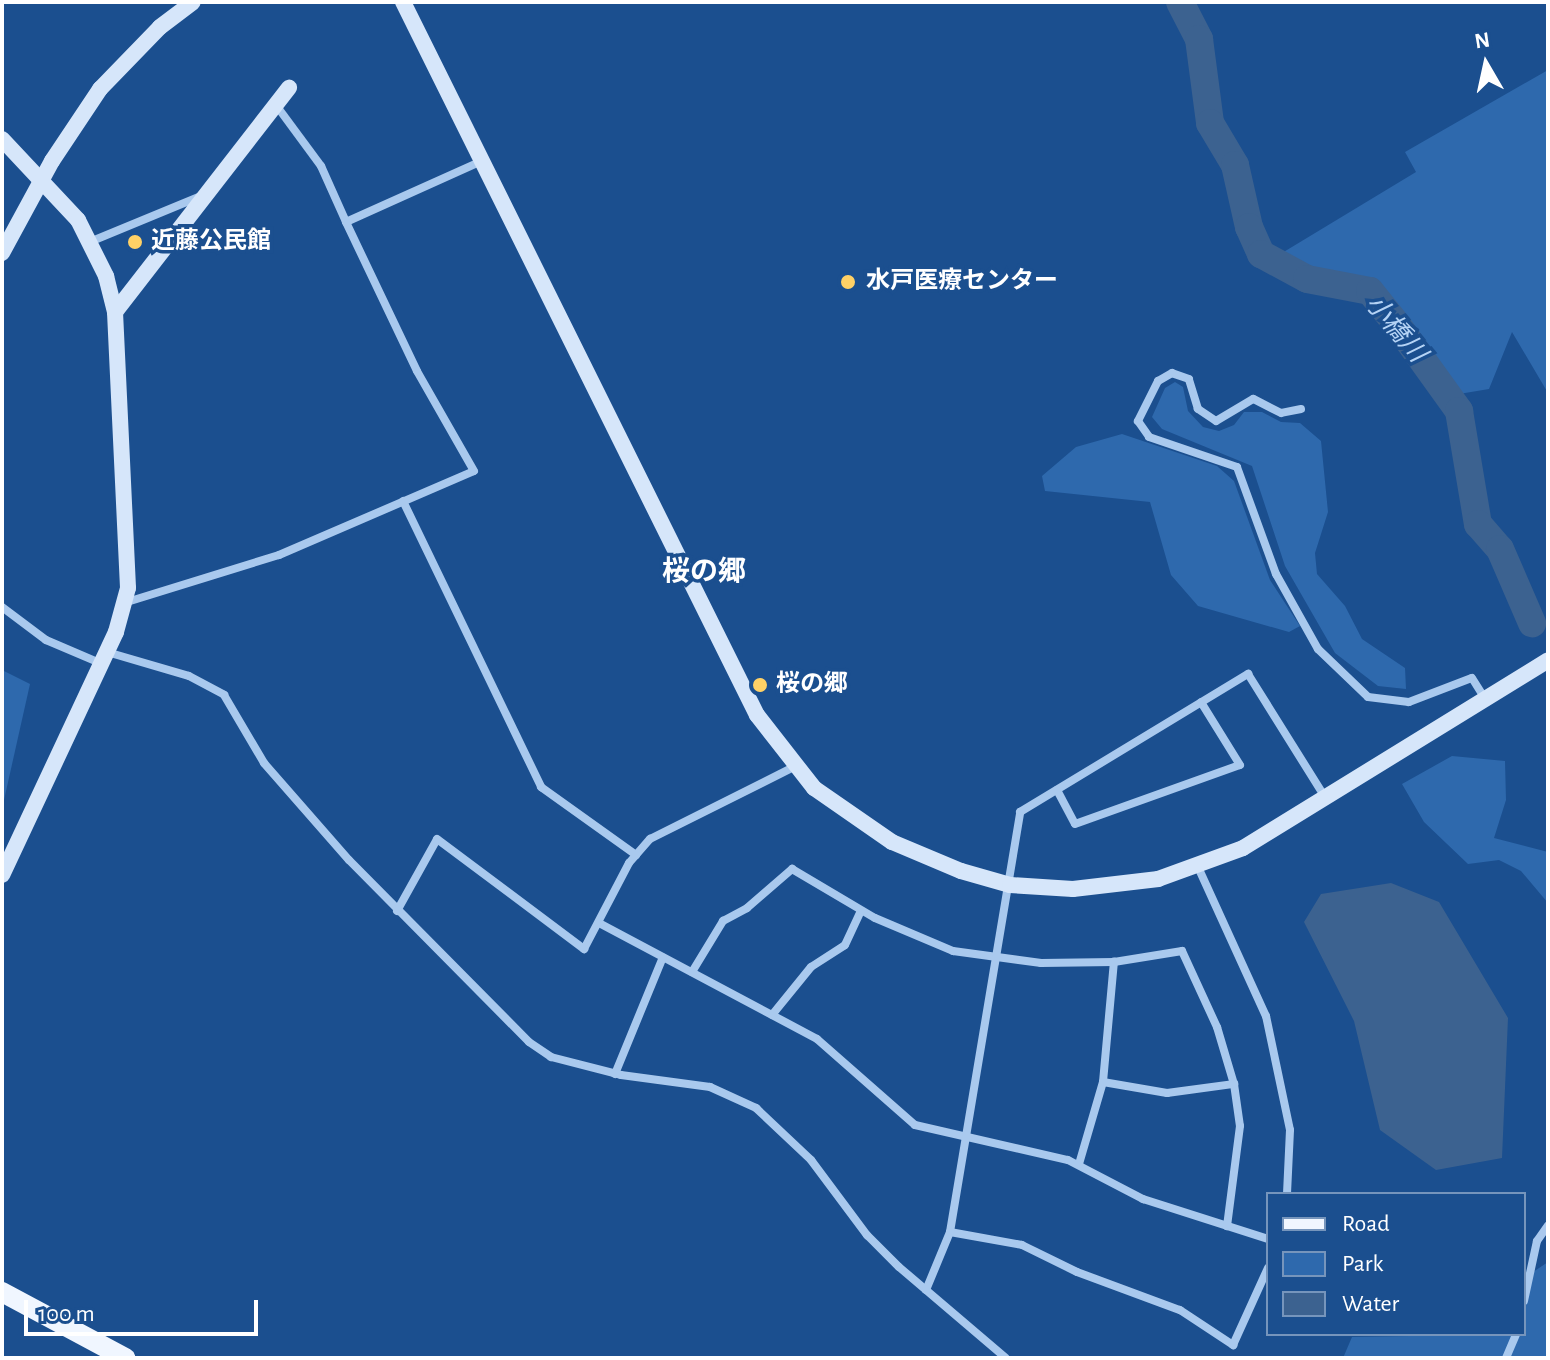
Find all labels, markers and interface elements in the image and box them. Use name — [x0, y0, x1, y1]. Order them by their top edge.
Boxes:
north arrow — [1446, 24, 1526, 104]
text: N — [1473, 28, 1492, 52]
place label: 近藤公民館 — [151, 228, 271, 256]
marker: 近藤公民館 — [126, 233, 144, 251]
place label: 水戸医療センター — [866, 268, 1058, 296]
marker: 水戸医療センター — [837, 271, 859, 293]
water label: 小橋川 — [1358, 289, 1432, 369]
district label: 桜の郷 — [662, 555, 746, 589]
place label: 桜の郷 — [776, 671, 848, 699]
marker: 桜の郷 — [751, 676, 769, 694]
legend — [1266, 1192, 1526, 1336]
text: Road — [1342, 1212, 1390, 1236]
text: Park — [1342, 1252, 1383, 1276]
scale bar — [28, 1284, 262, 1334]
text: Water — [1342, 1292, 1399, 1316]
text: 100 m — [38, 1302, 95, 1326]

